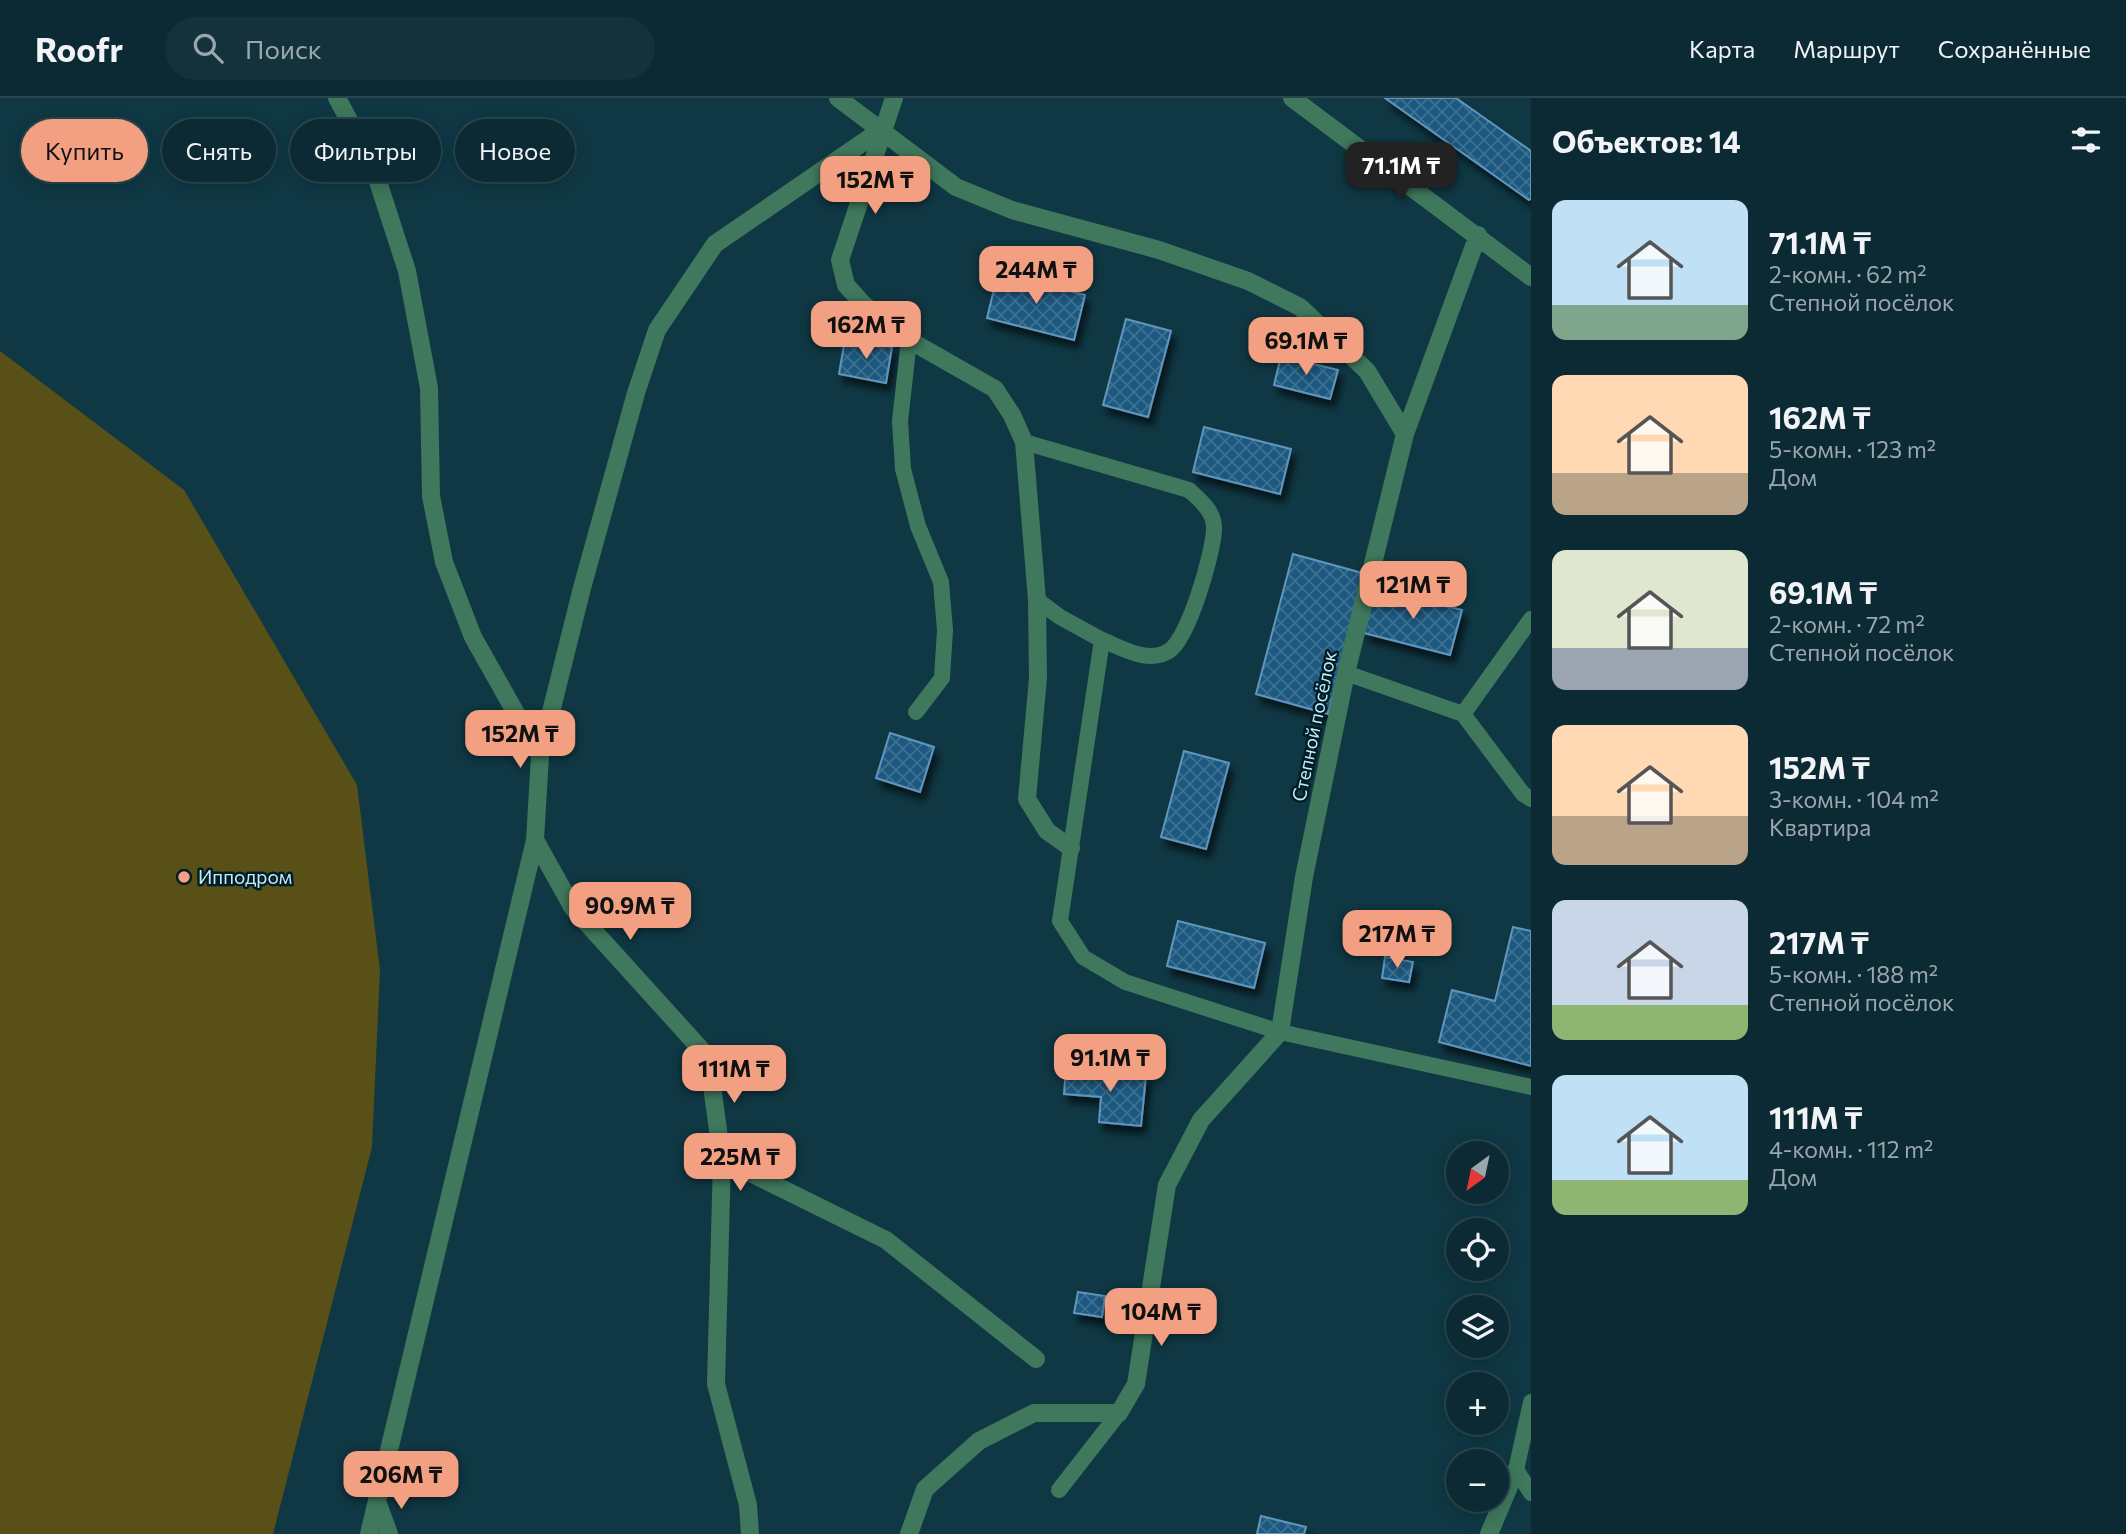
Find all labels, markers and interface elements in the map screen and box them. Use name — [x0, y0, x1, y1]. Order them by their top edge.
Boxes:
search box — [165, 17, 655, 80]
text: Roofr — [35, 28, 123, 69]
icon: search — [189, 29, 227, 67]
text: Поиск — [245, 33, 322, 64]
text: Карта — [1689, 34, 1755, 63]
text: Маршрут — [1793, 34, 1900, 63]
text: Сохранённые — [1938, 34, 2091, 63]
chip: Купить — [21, 119, 148, 182]
chip: Снять — [162, 119, 276, 182]
chip: Фильтры — [290, 119, 441, 182]
chip: Новое — [455, 119, 575, 182]
icon: filters — [2067, 121, 2105, 159]
text: Объектов: 14 — [1552, 122, 1741, 159]
pin: 71.1M ₸ — [1336, 142, 1466, 202]
text: 71.1M ₸ — [1362, 151, 1440, 179]
pin: 152M ₸ — [818, 156, 932, 216]
text: 152M ₸ — [836, 165, 914, 193]
text: 71.1M ₸ — [1769, 223, 1871, 260]
icon: home — [1608, 228, 1692, 312]
pin: 244M ₸ — [979, 246, 1093, 306]
text: 244M ₸ — [995, 255, 1077, 283]
text: 2-комн. · 62 m² — [1769, 260, 1926, 288]
text: Степной посёлок — [1769, 288, 1954, 316]
pin: 162M ₸ — [809, 302, 923, 361]
text: 162M ₸ — [827, 310, 905, 338]
pin: 69.1M ₸ — [1241, 317, 1371, 377]
text: 69.1M ₸ — [1264, 326, 1348, 354]
text: 162M ₸ — [1769, 398, 1871, 435]
icon: home — [1608, 403, 1692, 487]
text: 5-комн. · 123 m² — [1769, 435, 1936, 463]
text: Дом — [1769, 463, 1817, 491]
pin: 121M ₸ — [1356, 561, 1470, 621]
text: 121M ₸ — [1376, 570, 1450, 598]
text: 69.1M ₸ — [1769, 573, 1877, 610]
icon: home — [1608, 578, 1692, 662]
text: 2-комн. · 72 m² — [1769, 610, 1925, 638]
text: Степной посёлок — [1769, 638, 1954, 666]
street label: Степной посёлок — [1286, 649, 1341, 803]
pin: 152M ₸ — [463, 710, 577, 770]
text: 152M ₸ — [481, 719, 559, 747]
text: 152M ₸ — [1769, 748, 1870, 785]
icon: home — [1608, 753, 1692, 837]
text: 3-комн. · 104 m² — [1769, 785, 1939, 813]
text: Квартира — [1769, 813, 1871, 841]
place label: Ипподром — [198, 865, 292, 888]
marker: Ипподром — [176, 869, 192, 885]
pin: 90.9M ₸ — [565, 882, 695, 942]
text: 90.9M ₸ — [585, 891, 675, 919]
pin: 217M ₸ — [1340, 910, 1454, 970]
text: 217M ₸ — [1359, 919, 1435, 947]
text: 217M ₸ — [1769, 923, 1869, 960]
icon: home — [1608, 928, 1692, 1012]
text: 5-комн. · 188 m² — [1769, 960, 1938, 988]
text: Степной посёлок — [1769, 988, 1954, 1016]
pin: 91.1M ₸ — [1045, 1034, 1175, 1094]
text: 91.1M ₸ — [1070, 1043, 1150, 1071]
pin: 111M ₸ — [677, 1046, 791, 1105]
text: 111M ₸ — [698, 1054, 770, 1082]
text: 111M ₸ — [1769, 1098, 1863, 1135]
icon: home — [1608, 1103, 1692, 1187]
pin: 225M ₸ — [683, 1134, 797, 1193]
text: 4-комн. · 112 m² — [1769, 1135, 1933, 1163]
north arrow — [1446, 1141, 1508, 1204]
map controls — [1446, 1141, 1509, 1512]
text: 225M ₸ — [700, 1142, 780, 1170]
text: Дом — [1769, 1163, 1817, 1191]
button: locate — [1446, 1218, 1509, 1281]
pin: 104M ₸ — [1104, 1288, 1218, 1348]
button: layers — [1446, 1295, 1509, 1358]
text: 104M ₸ — [1121, 1297, 1201, 1325]
button: + — [1446, 1372, 1509, 1435]
button: − — [1446, 1449, 1509, 1512]
pin: 206M ₸ — [344, 1452, 458, 1511]
text: 206M ₸ — [359, 1460, 443, 1488]

